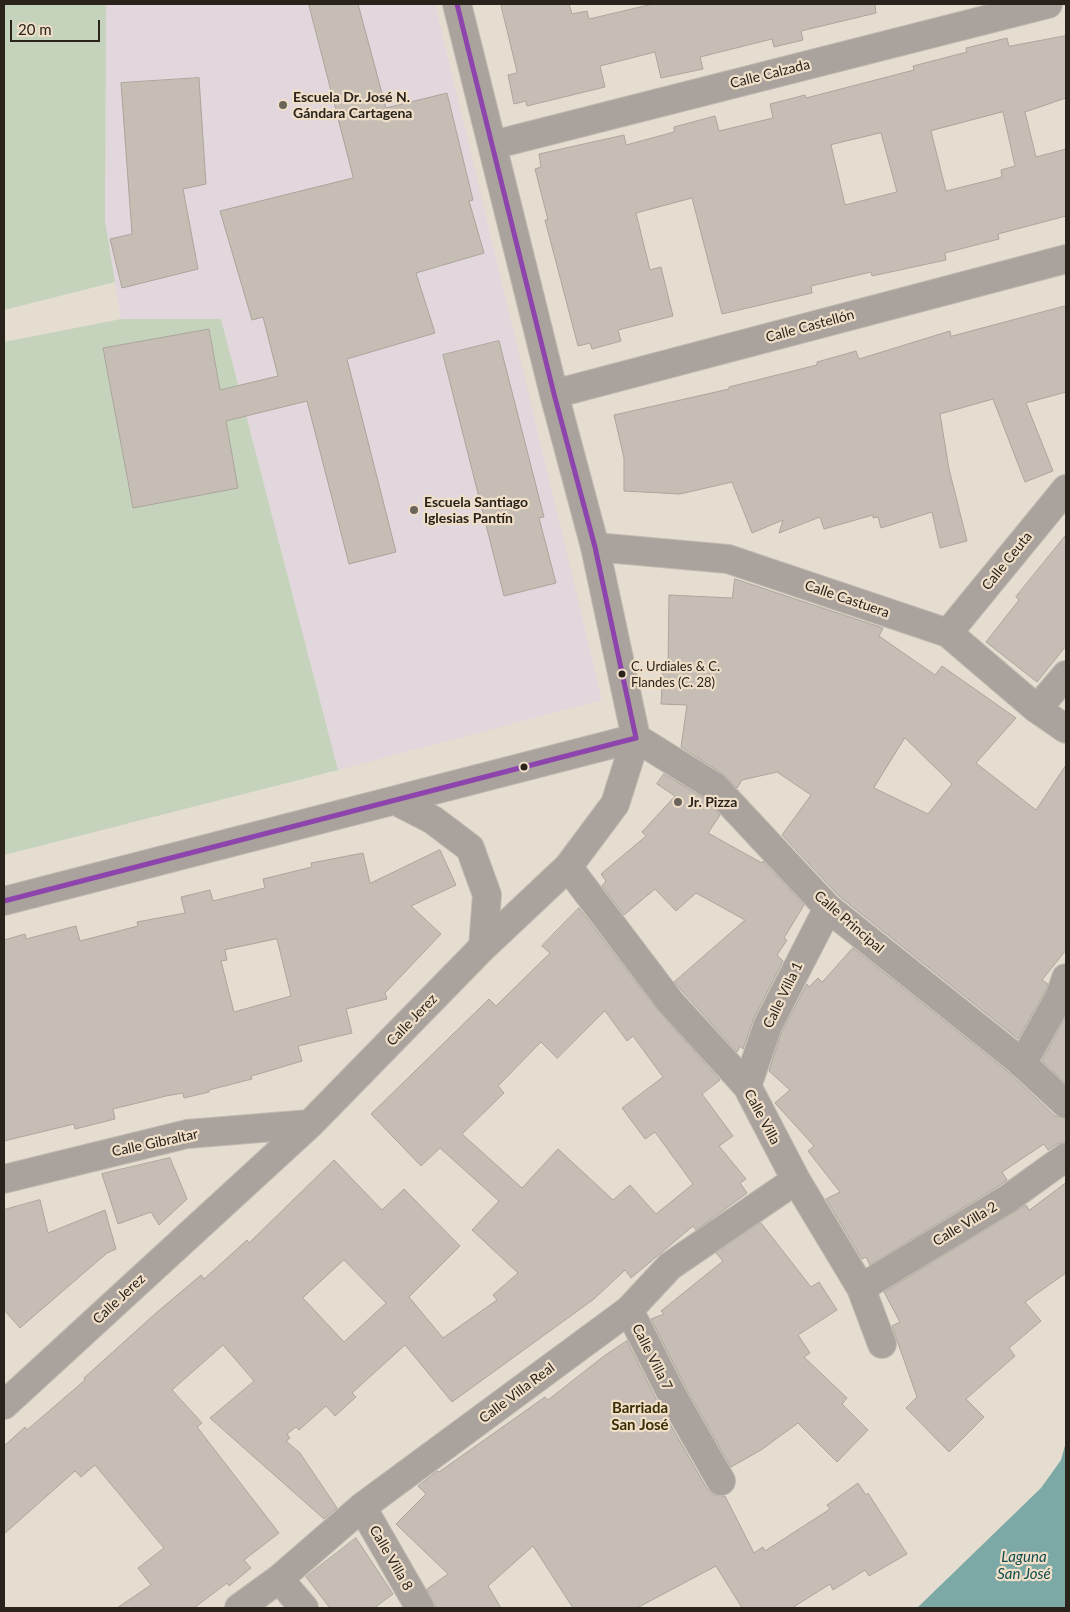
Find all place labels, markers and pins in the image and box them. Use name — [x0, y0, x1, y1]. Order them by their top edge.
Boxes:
place label: Escuela Dr. José N. Gándara Cartagena — [293, 89, 412, 121]
marker: Escuela Dr. José N. Gándara Cartagena — [277, 99, 289, 111]
place label: Escuela Santiago Iglesias Pantín — [424, 494, 528, 526]
marker: Escuela Santiago Iglesias Pantín — [408, 504, 420, 516]
place label: C. Urdiales & C. Flandes (C. 28) — [631, 659, 720, 690]
marker: C. Urdiales & C. Flandes (C. 28) — [617, 669, 627, 679]
unlabelled marker — [519, 762, 529, 772]
place label: Jr. Pizza — [688, 794, 737, 810]
marker: Jr. Pizza — [672, 796, 684, 808]

